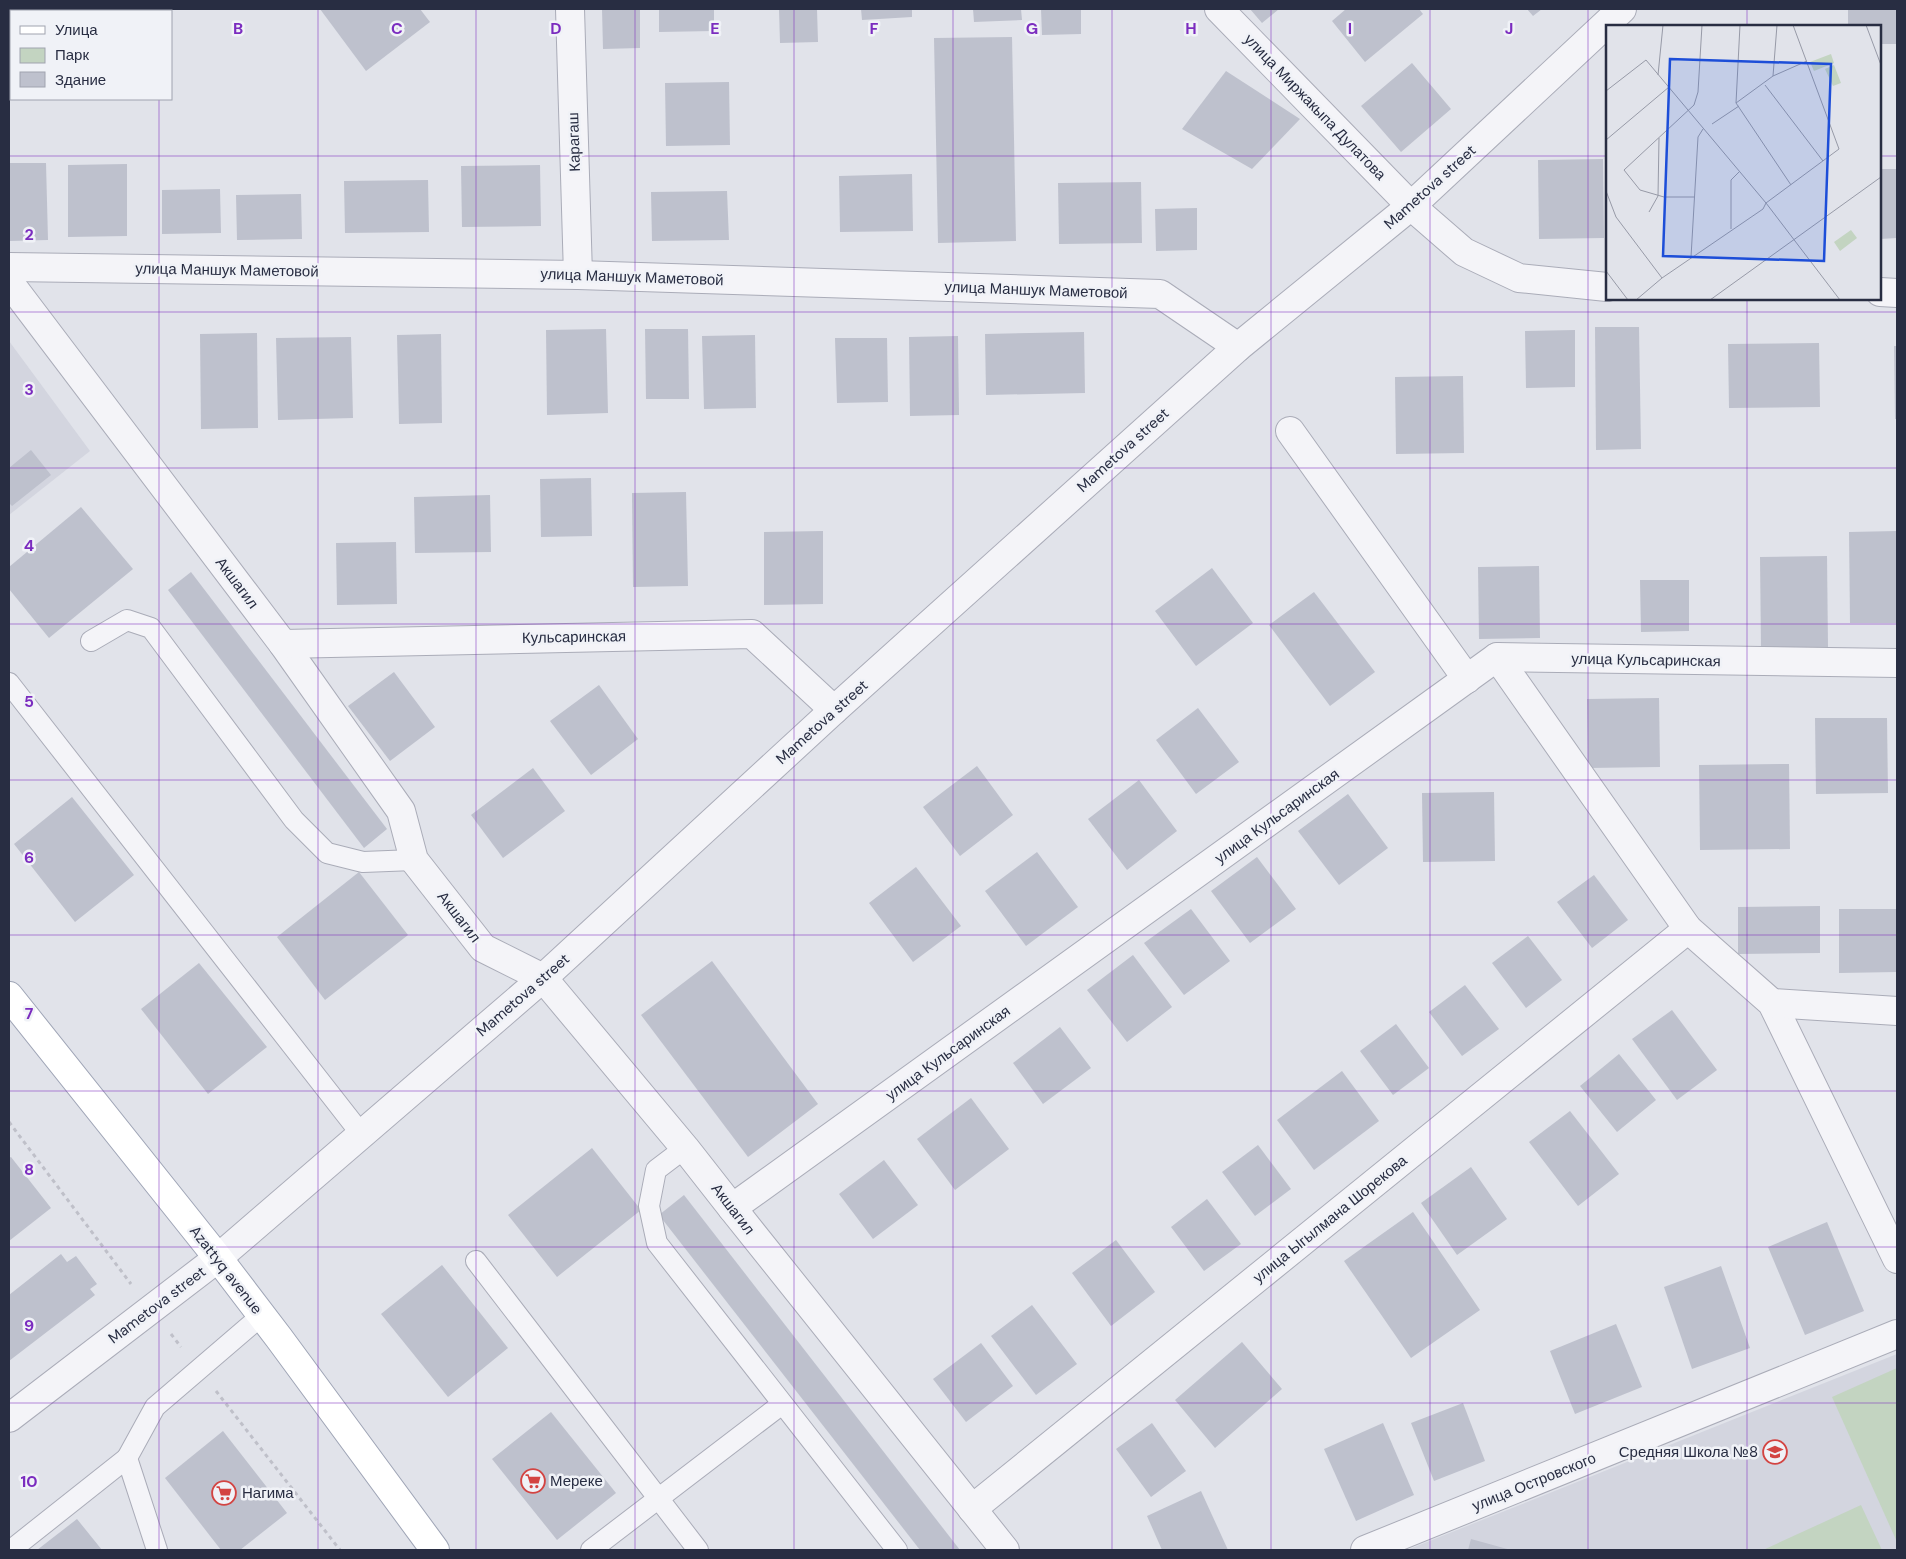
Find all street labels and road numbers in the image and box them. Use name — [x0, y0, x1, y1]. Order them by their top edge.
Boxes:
street label: улица Миржакыпа Дулатова — [1240, 29, 1391, 185]
street label: Карагаш — [563, 112, 585, 172]
street label: Mametova street — [1380, 140, 1480, 234]
street label: улица Маншук Маметовой — [135, 258, 319, 282]
street label: улица Маншук Маметовой — [540, 264, 724, 290]
street label: улица Маншук Маметовой — [944, 277, 1128, 303]
street label: Mametova street — [1073, 403, 1173, 497]
street label: Акшагил — [211, 553, 263, 613]
street label: Кульсаринская — [522, 626, 626, 648]
street label: улица Кульсаринская — [1571, 649, 1721, 671]
street label: Mametova street — [772, 675, 872, 769]
street label: улица Кульсаринская — [1211, 764, 1343, 868]
street label: Акшагил — [433, 887, 485, 947]
street label: Mametova street — [472, 949, 574, 1041]
street label: улица Кульсаринская — [882, 1001, 1014, 1105]
street label: улица Ыгылмана Шорекова — [1249, 1150, 1412, 1287]
street label: Акшагил — [707, 1179, 759, 1239]
street label: Azattyq avenue — [185, 1222, 267, 1318]
street label: Mametova street — [104, 1262, 210, 1348]
street label: улица Островского — [1469, 1448, 1599, 1516]

